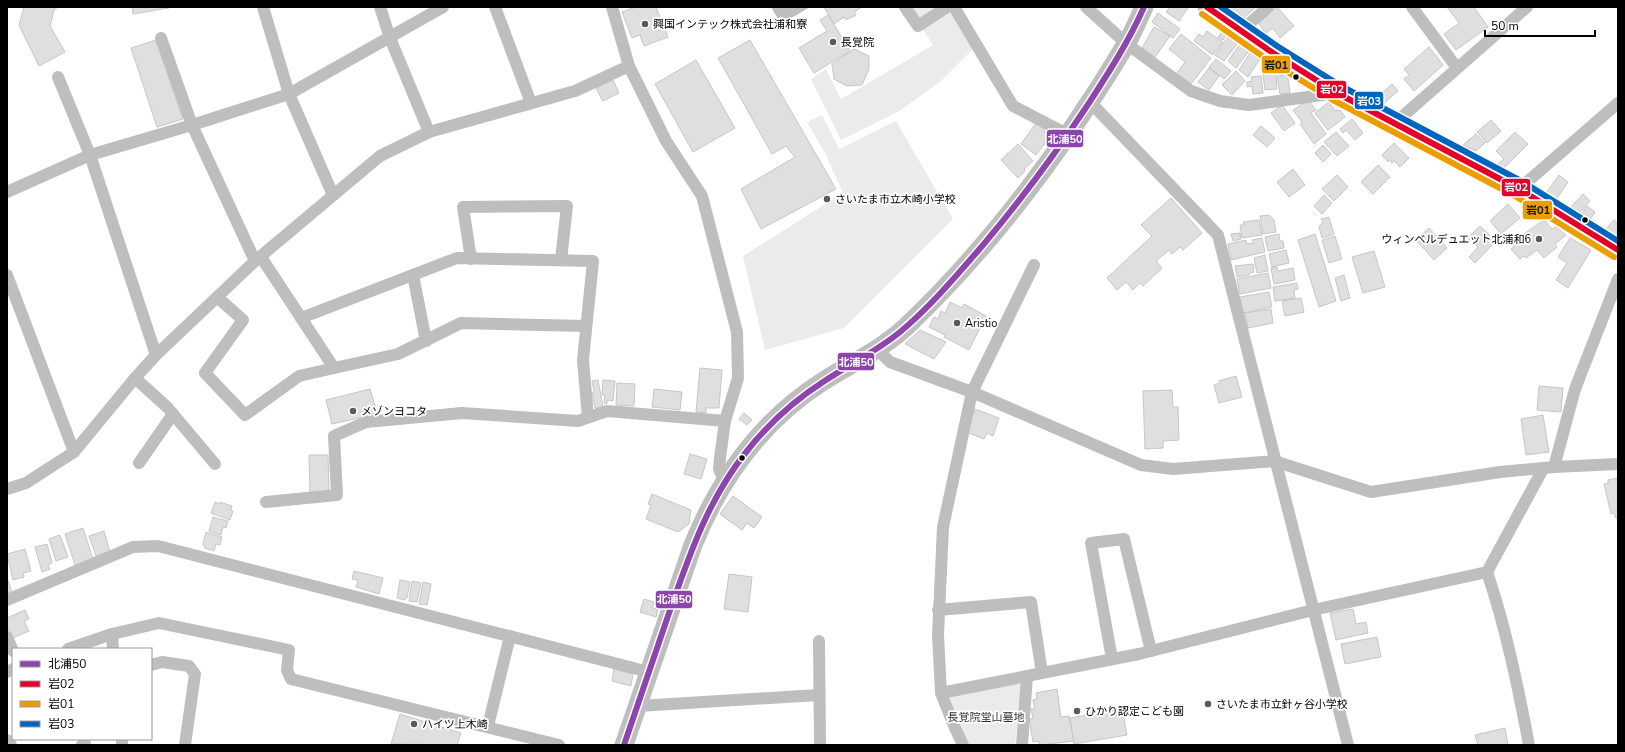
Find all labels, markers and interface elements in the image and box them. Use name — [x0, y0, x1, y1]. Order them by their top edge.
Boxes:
scale bar — [1485, 12, 1595, 38]
place label: 興国インテック株式会社浦和寮 — [653, 17, 807, 32]
text: 50 m — [1491, 18, 1519, 34]
marker: 興国インテック株式会社浦和寮 — [640, 19, 650, 29]
place label: 長覚院 — [841, 35, 874, 50]
marker: 長覚院 — [828, 37, 838, 47]
line badge: 岩01 — [1261, 55, 1291, 74]
text: 岩01 — [1264, 58, 1288, 73]
unlabelled marker — [1291, 72, 1301, 82]
line badge: 岩02 — [1316, 80, 1347, 99]
text: 岩02 — [1320, 82, 1344, 97]
line badge: 岩03 — [1354, 91, 1384, 110]
text: 岩03 — [1357, 94, 1381, 109]
line badge: 北浦50 — [1046, 129, 1084, 148]
text: 北浦50 — [1047, 132, 1083, 147]
line badge: 岩02 — [1501, 178, 1531, 197]
text: 岩02 — [1504, 180, 1528, 195]
place label: さいたま市立木崎小学校 — [835, 192, 956, 207]
marker: さいたま市立木崎小学校 — [822, 194, 832, 204]
line badge: 岩01 — [1522, 200, 1553, 220]
text: 岩01 — [1526, 203, 1550, 218]
unlabelled marker — [1580, 215, 1590, 225]
place label: ウィンベルデュエット北浦和6 — [1381, 232, 1531, 247]
marker: ウィンベルデュエット北浦和6 — [1534, 234, 1544, 244]
place label: Aristio — [965, 316, 997, 331]
marker: Aristio — [952, 318, 962, 328]
line badge: 北浦50 — [837, 352, 875, 371]
text: 北浦50 — [838, 355, 874, 370]
place label: メゾンヨコタ — [361, 404, 427, 419]
marker: メゾンヨコタ — [348, 406, 358, 416]
unlabelled marker — [737, 453, 747, 463]
line badge: 北浦50 — [655, 590, 693, 609]
text: 北浦50 — [656, 592, 692, 607]
legend — [12, 648, 152, 740]
text: 北浦50 — [48, 656, 86, 672]
text: 岩02 — [48, 676, 74, 692]
text: 岩01 — [48, 696, 74, 712]
place label: さいたま市立針ヶ谷小学校 — [1216, 697, 1348, 712]
marker: さいたま市立針ヶ谷小学校 — [1203, 699, 1213, 709]
place label: ひかり認定こども園 — [1085, 704, 1184, 719]
marker: ひかり認定こども園 — [1072, 706, 1082, 716]
park label: 長覚院堂山墓地 — [948, 710, 1025, 725]
text: 岩03 — [48, 716, 74, 732]
place label: ハイツ上木崎 — [422, 717, 488, 732]
marker: ハイツ上木崎 — [409, 719, 419, 729]

